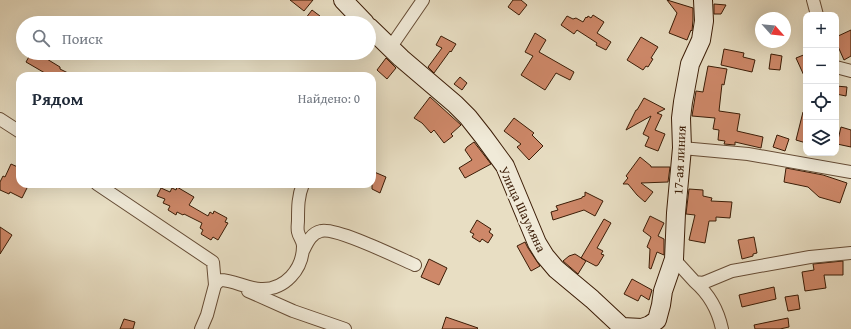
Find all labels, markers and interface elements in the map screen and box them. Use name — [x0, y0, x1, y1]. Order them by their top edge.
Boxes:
north arrow — [755, 12, 791, 48]
map controls — [803, 12, 839, 156]
button: + — [803, 12, 839, 48]
search box — [16, 16, 376, 60]
icon: search — [30, 27, 52, 49]
text: Поиск — [62, 28, 103, 49]
button: − — [803, 48, 839, 84]
button: locate — [803, 84, 839, 120]
text: Рядом — [32, 86, 83, 111]
text: Найдено: 0 — [298, 89, 360, 108]
button: layers — [803, 120, 839, 156]
street label: 17-ая линия — [668, 124, 691, 195]
street label: Улица Шаумяна — [494, 163, 551, 256]

